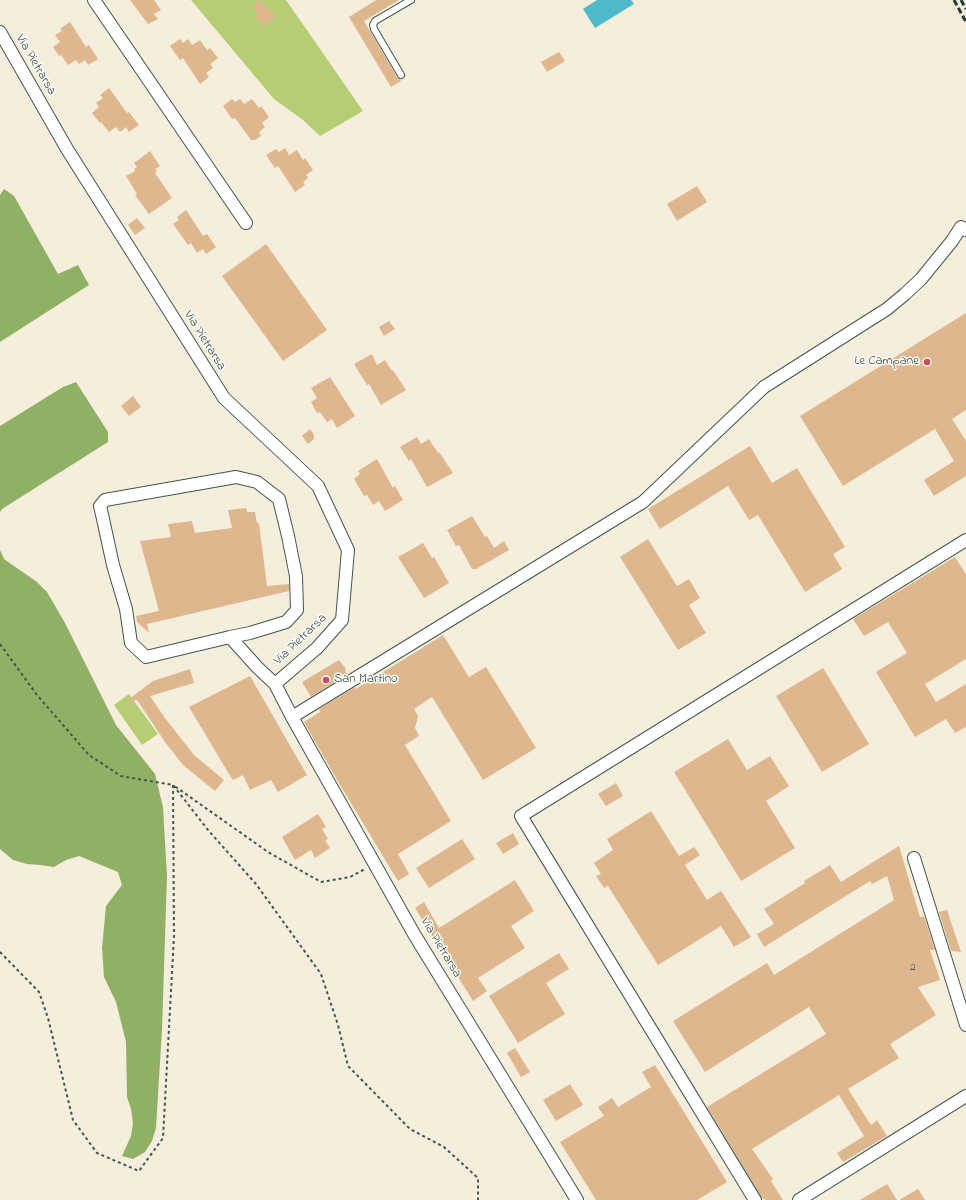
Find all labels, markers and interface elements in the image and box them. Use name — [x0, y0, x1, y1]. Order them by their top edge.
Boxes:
street label: Via Pietrarsa — [11, 32, 59, 98]
street label: Via Pietrarsa — [180, 308, 228, 374]
place label: Le Campane — [855, 354, 919, 370]
marker: Le Campane — [922, 357, 932, 367]
street label: Via Pietrarsa — [271, 611, 331, 669]
place label: San Martino — [334, 672, 398, 688]
marker: San Martino — [321, 675, 331, 685]
street label: Via Pietrarsa — [416, 915, 464, 981]
house number: 2 — [910, 961, 916, 975]

